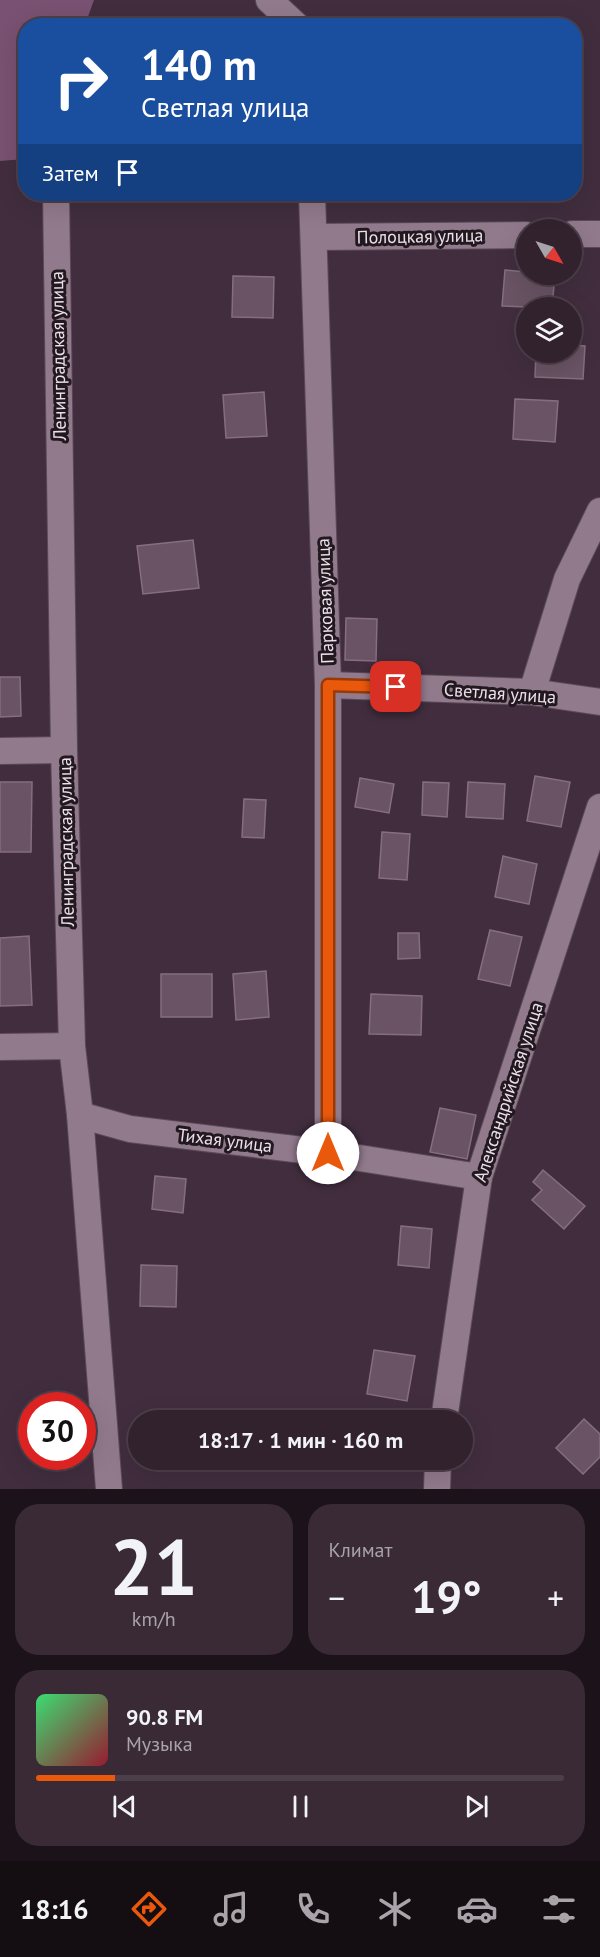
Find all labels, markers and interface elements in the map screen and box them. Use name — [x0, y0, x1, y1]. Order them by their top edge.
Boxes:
text: 140 m — [141, 37, 257, 92]
icon: right — [42, 42, 120, 120]
text: Светлая улица — [141, 90, 310, 124]
icon: arrive — [111, 156, 144, 189]
text: Затем — [42, 159, 99, 187]
north arrow — [516, 219, 582, 285]
map controls — [516, 219, 582, 363]
street label: Полоцкая улица — [356, 223, 484, 249]
street label: Ленинградская улица — [45, 271, 71, 442]
button: layers — [516, 297, 582, 363]
street label: Парковая улица — [311, 538, 339, 664]
pin — [370, 661, 421, 712]
icon: arrive — [379, 670, 412, 703]
street label: Светлая улица — [443, 678, 557, 708]
street label: Ленинградская улица — [53, 757, 79, 928]
street label: Александрийская улица — [468, 999, 548, 1185]
position arrow — [296, 1121, 360, 1185]
street label: Тихая улица — [176, 1123, 274, 1157]
speed limit sign: 30 — [18, 1392, 96, 1470]
text: 18:17 · 1 мин · 160 m — [198, 1426, 403, 1454]
text: 21 — [110, 1516, 198, 1617]
text: Климат — [329, 1537, 392, 1563]
text: 19° — [411, 1567, 482, 1625]
text: − — [329, 1576, 345, 1619]
text: + — [547, 1576, 564, 1619]
text: km/h — [132, 1606, 176, 1632]
text: 90.8 FM — [126, 1703, 203, 1731]
text: Музыка — [126, 1731, 193, 1757]
icon: previous — [108, 1790, 141, 1823]
icon: pause — [284, 1790, 317, 1823]
icon: next — [460, 1790, 493, 1823]
icon: directions — [128, 1888, 170, 1930]
icon: music — [210, 1888, 252, 1930]
icon: phone — [292, 1888, 334, 1930]
icon: climate — [374, 1888, 416, 1930]
icon: car — [456, 1888, 498, 1930]
icon: filters — [538, 1888, 580, 1930]
text: 18:16 — [20, 1892, 88, 1926]

